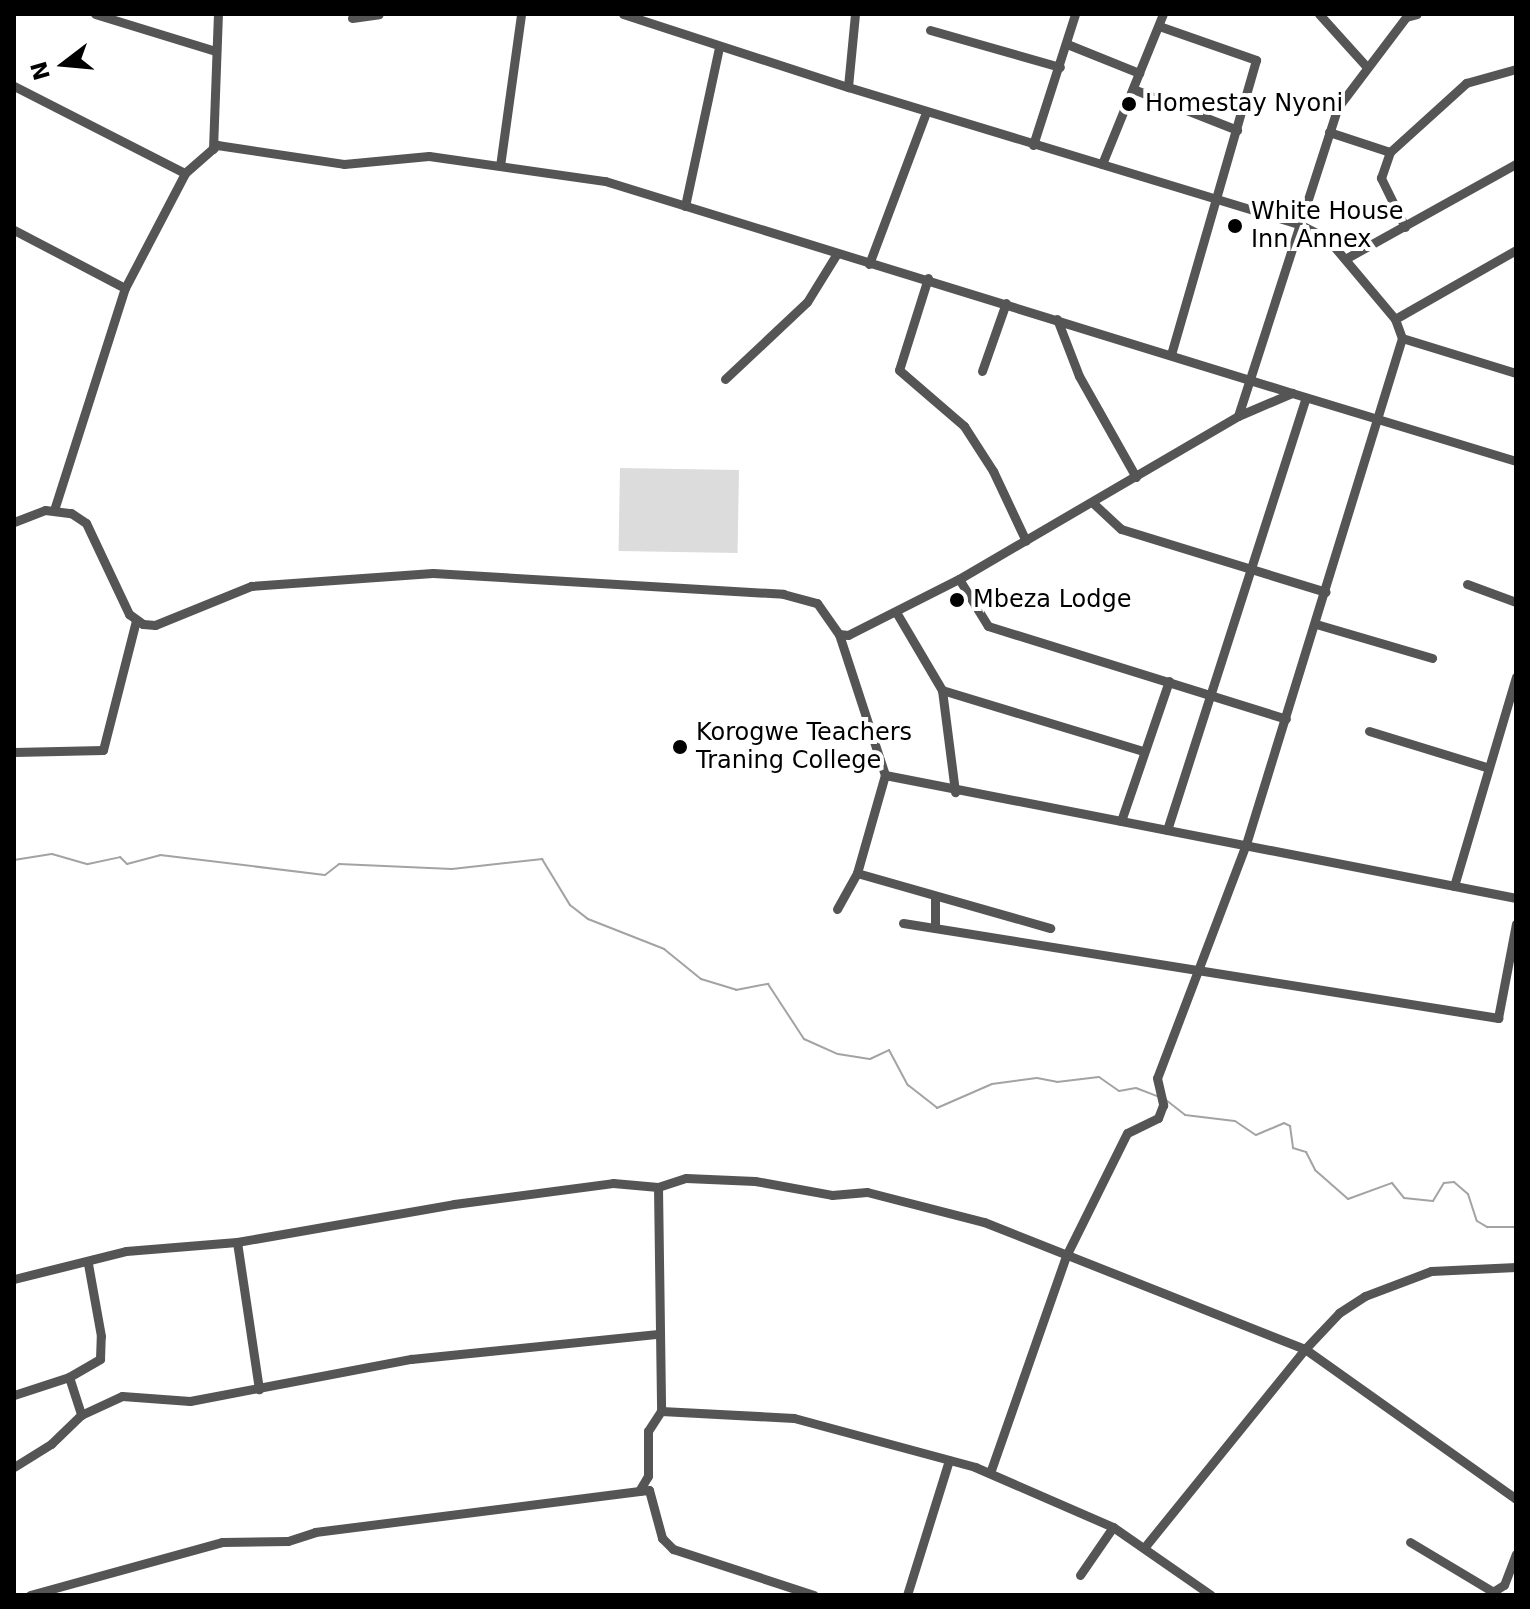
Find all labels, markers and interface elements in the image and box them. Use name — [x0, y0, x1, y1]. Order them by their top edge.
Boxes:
north arrow — [24, 24, 104, 104]
text: N — [26, 58, 55, 83]
place label: Homestay Nyoni — [1145, 90, 1343, 118]
marker: Homestay Nyoni — [1120, 95, 1138, 113]
place label: White House Inn Annex — [1251, 198, 1404, 254]
marker: White House Inn Annex — [1226, 217, 1244, 235]
place label: Mbeza Lodge — [973, 586, 1132, 614]
marker: Mbeza Lodge — [948, 591, 966, 609]
place label: Korogwe Teachers Traning College — [696, 719, 912, 775]
marker: Korogwe Teachers Traning College — [671, 738, 689, 756]

